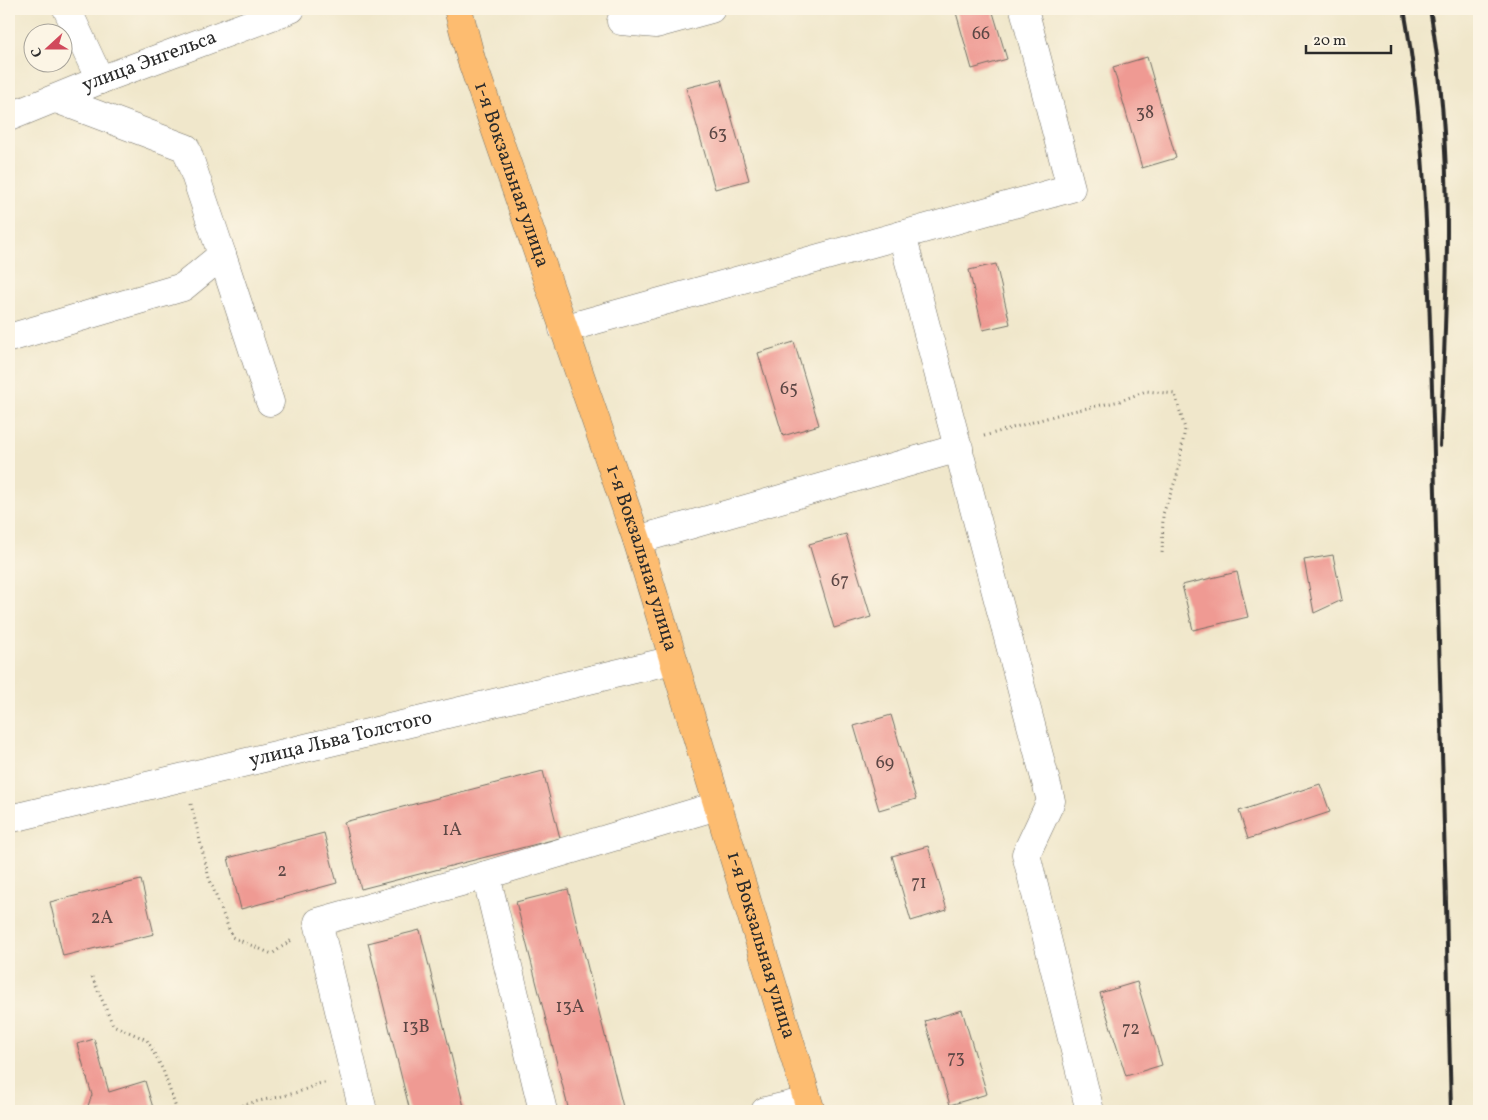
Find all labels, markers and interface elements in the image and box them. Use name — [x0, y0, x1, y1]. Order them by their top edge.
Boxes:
north arrow — [22, 22, 72, 72]
house number: 66 — [972, 22, 990, 47]
scale bar — [1306, 22, 1390, 54]
street label: улица Энгельса — [78, 24, 221, 100]
text: 20 m — [1313, 31, 1346, 52]
text: С — [27, 45, 48, 60]
street label: 1-я Вокзальная улица — [466, 78, 556, 271]
house number: 38 — [1136, 101, 1154, 126]
house number: 63 — [709, 122, 727, 147]
house number: 65 — [780, 377, 798, 402]
street label: 1-я Вокзальная улица — [598, 461, 684, 655]
house number: 67 — [831, 569, 849, 594]
street label: улица Льва Толстого — [246, 704, 435, 775]
house number: 69 — [876, 751, 894, 776]
house number: 1А — [442, 818, 462, 843]
street label: 1-я Вокзальная улица — [719, 848, 802, 1042]
house number: 2 — [277, 859, 287, 884]
house number: 71 — [911, 871, 927, 896]
house number: 2А — [91, 906, 113, 931]
house number: 13А — [556, 995, 585, 1020]
house number: 13В — [402, 1015, 430, 1040]
house number: 72 — [1122, 1017, 1140, 1042]
house number: 73 — [947, 1046, 965, 1071]

